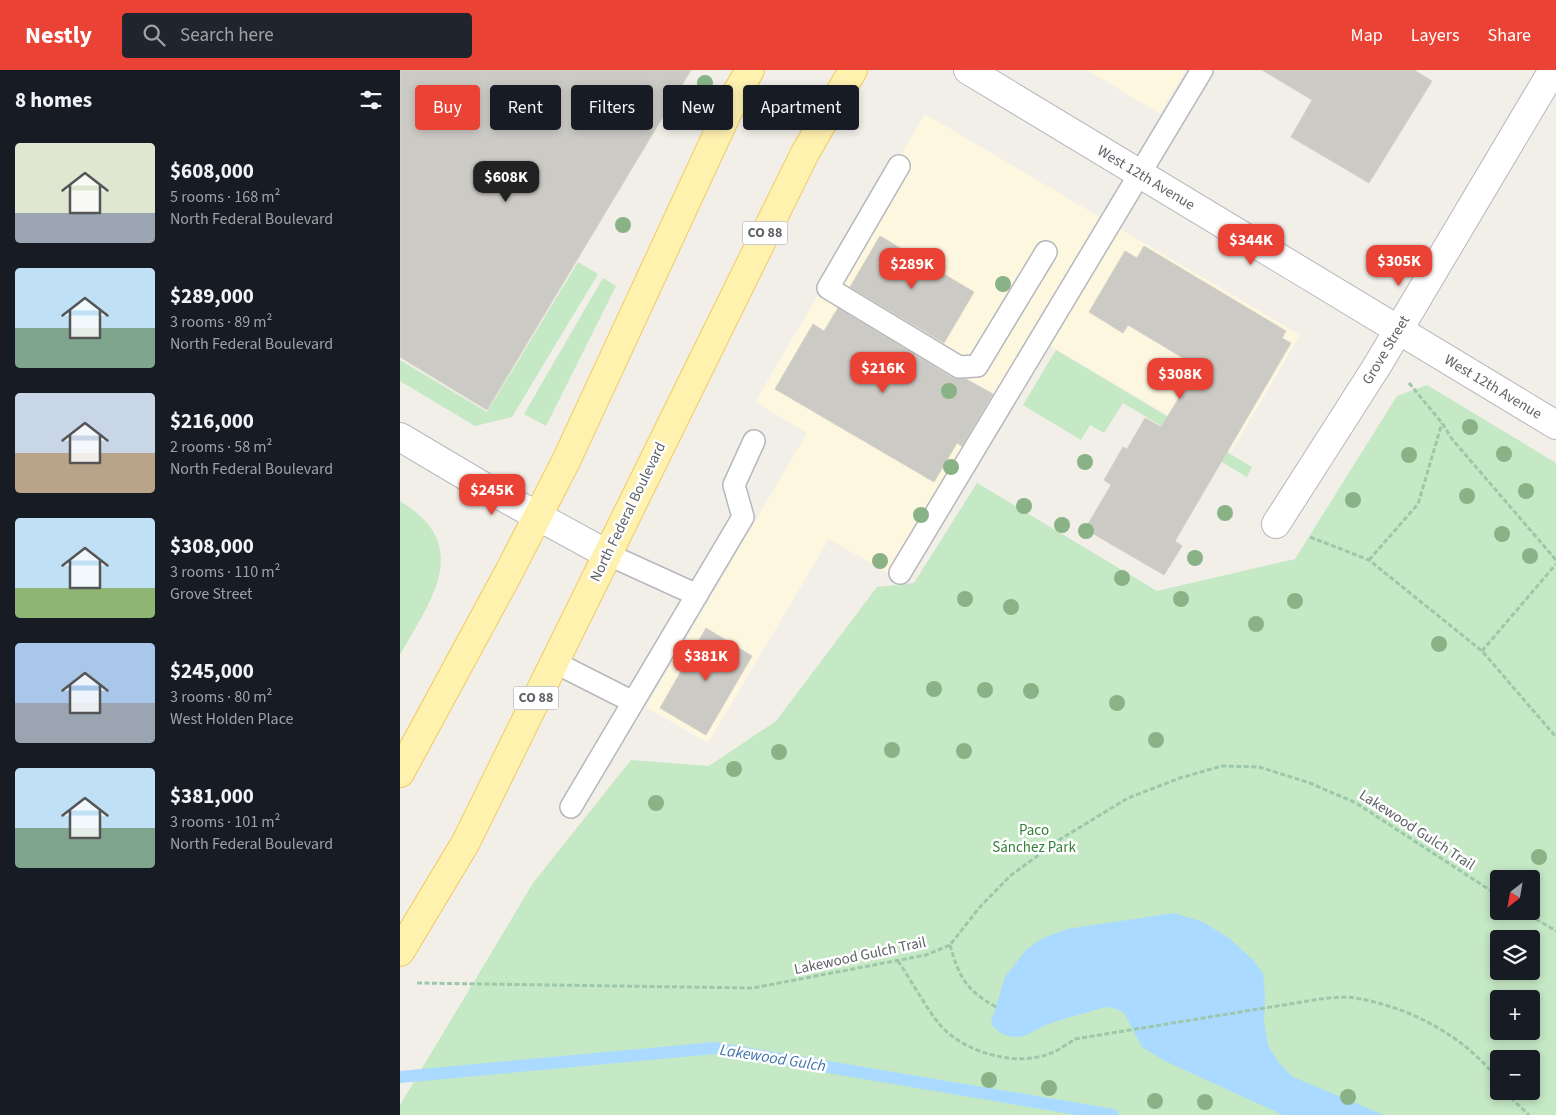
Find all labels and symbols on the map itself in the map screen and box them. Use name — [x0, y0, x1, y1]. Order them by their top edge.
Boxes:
street label: West 12th Avenue — [1093, 141, 1199, 215]
pin: $608K — [471, 160, 541, 203]
road number: CO 88 — [742, 222, 788, 244]
pin: $344K — [1216, 224, 1286, 266]
pin: $305K — [1364, 244, 1434, 287]
pin: $289K — [877, 248, 947, 290]
street label: Grove Street — [1357, 311, 1415, 389]
street label: West 12th Avenue — [1440, 350, 1546, 424]
pin: $216K — [848, 352, 918, 394]
pin: $308K — [1145, 358, 1215, 400]
street label: North Federal Boulevard — [585, 439, 671, 585]
pin: $245K — [457, 474, 527, 516]
pin: $381K — [671, 640, 741, 682]
road number: CO 88 — [514, 686, 558, 710]
street label: Lakewood Gulch Trail — [1355, 785, 1479, 875]
park label: Paco Sánchez Park — [992, 820, 1076, 858]
north arrow — [1490, 870, 1540, 920]
street label: Lakewood Gulch Trail — [792, 932, 928, 980]
water label: Lakewood Gulch — [718, 1039, 828, 1077]

